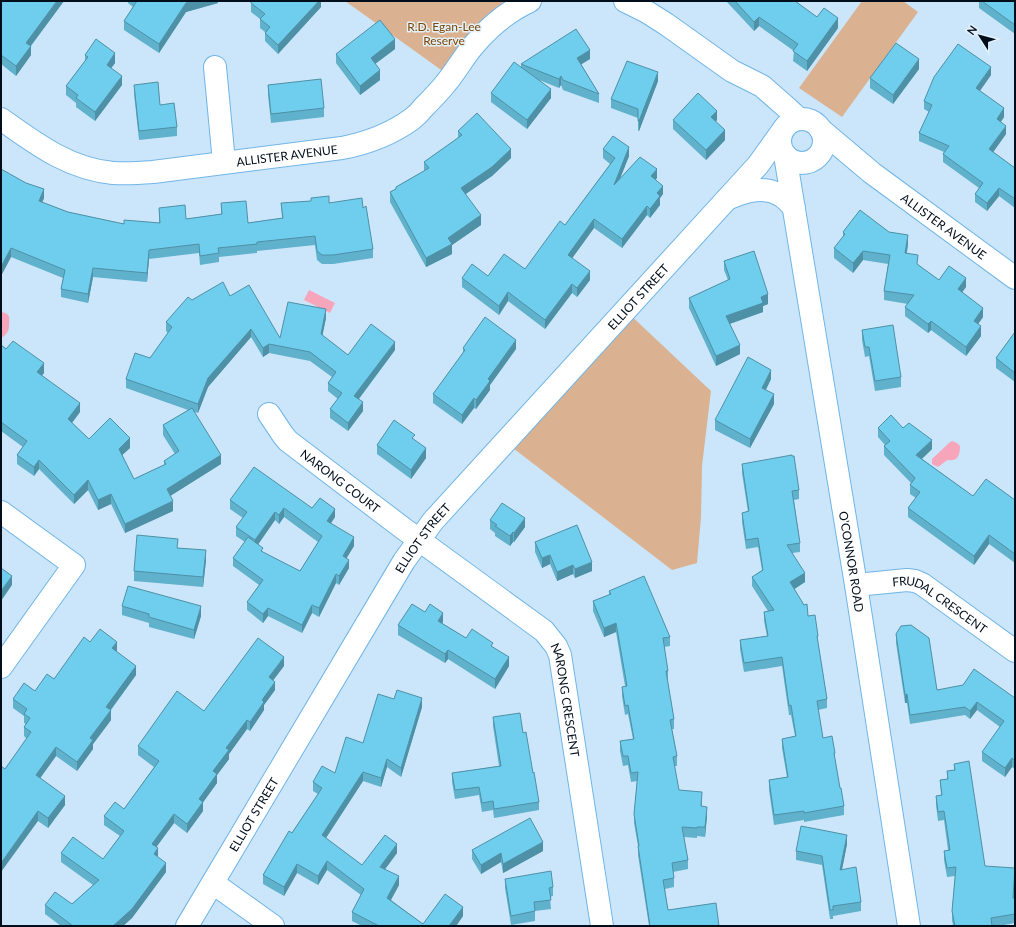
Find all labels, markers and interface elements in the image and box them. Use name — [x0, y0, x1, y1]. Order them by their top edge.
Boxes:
north arrow — [960, 16, 1000, 56]
park label: R.D. Egan-Lee Reserve — [407, 19, 481, 48]
text: N — [964, 23, 979, 37]
street label: ALLISTER AVENUE — [235, 141, 339, 169]
street label: ALLISTER AVENUE — [898, 190, 990, 262]
street label: ELLIOT STREET — [604, 261, 672, 333]
street label: NARONG COURT — [298, 446, 383, 516]
street label: ELLIOT STREET — [391, 500, 453, 576]
street label: O'CONNOR ROAD — [836, 510, 868, 613]
street label: FRUDAL CRESCENT — [891, 572, 990, 636]
street label: NARONG CRESCENT — [548, 640, 583, 758]
street label: ELLIOT STREET — [226, 774, 281, 854]

